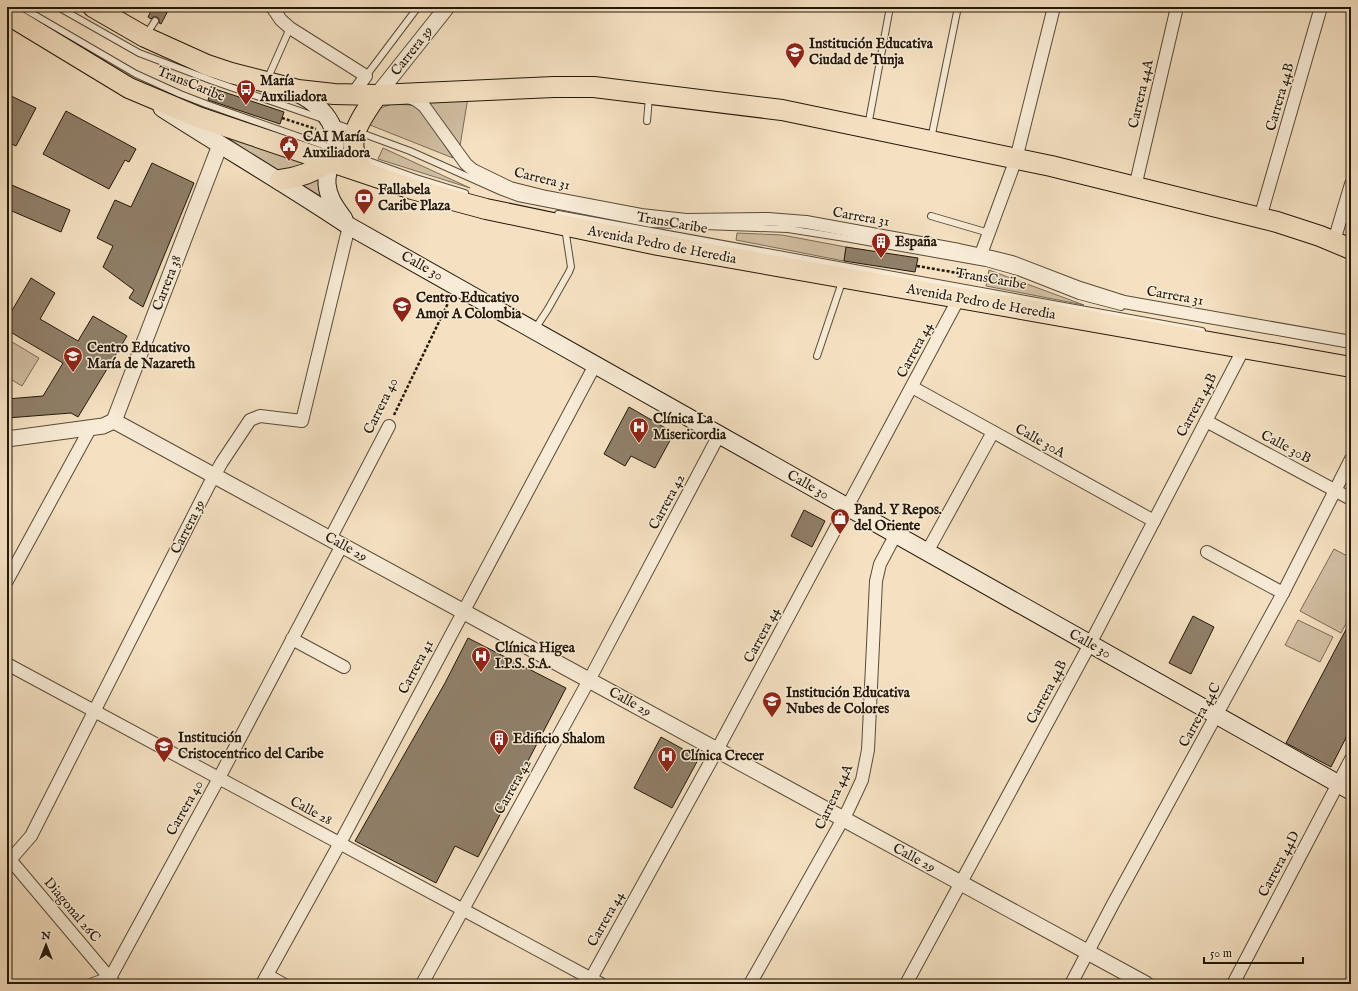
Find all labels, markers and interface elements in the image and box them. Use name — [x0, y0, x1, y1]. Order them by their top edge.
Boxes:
street label: Carrera 39 — [387, 22, 437, 80]
place label: Institución Educativa Ciudad de Tunja — [809, 35, 934, 69]
school or university icon: Institución Educativa Ciudad de Tunja — [784, 41, 806, 69]
street label: Carrera 44A — [1124, 57, 1158, 130]
street label: Carrera 44B — [1262, 61, 1298, 133]
street label: TransCaribe — [154, 62, 228, 106]
place label: María Auxiliadora — [259, 72, 328, 106]
bus stop icon: María Auxiliadora — [235, 78, 257, 106]
place label: CAI María Auxiliadora — [302, 128, 371, 162]
public building icon: CAI María Auxiliadora — [278, 134, 300, 162]
street label: Carrera 31 — [512, 163, 572, 195]
place label: Fallabela Caribe Plaza — [378, 181, 451, 215]
bank icon: Fallabela Caribe Plaza — [353, 187, 375, 215]
street label: Carrera 31 — [831, 203, 891, 231]
street label: TransCaribe — [635, 208, 709, 238]
street label: Avenida Pedro de Heredia — [585, 222, 739, 268]
building icon: España — [870, 231, 892, 259]
place label: España — [895, 233, 938, 251]
street label: Calle 30 — [398, 247, 446, 285]
street label: Carrera 38 — [148, 253, 186, 313]
street label: TransCaribe — [954, 264, 1028, 294]
street label: Avenida Pedro de Heredia — [904, 280, 1058, 324]
street label: Carrera 31 — [1145, 282, 1205, 310]
place label: Centro Educativo Amor A Colombia — [415, 289, 522, 323]
school or university icon: Centro Educativo Amor A Colombia — [391, 295, 413, 323]
street label: Carrera 44 — [893, 319, 937, 381]
place label: Centro Educativo María de Nazareth — [87, 339, 196, 373]
school or university icon: Centro Educativo María de Nazareth — [62, 345, 84, 373]
street label: Carrera 44B — [1173, 370, 1221, 440]
street label: Carrera 40 — [360, 375, 402, 437]
place label: Clínica La Misericordia — [653, 410, 727, 444]
hospital icon: Clínica La Misericordia — [628, 416, 650, 444]
street label: Calle 30A — [1012, 420, 1069, 462]
street label: Calle 30B — [1258, 426, 1314, 468]
street label: Calle 30 — [784, 466, 832, 504]
street label: Carrera 42 — [645, 471, 689, 533]
street label: Carrera 39 — [167, 497, 209, 557]
place label: Pand. Y Repos. del Oriente — [854, 501, 942, 535]
shop icon: Pand. Y Repos. del Oriente — [829, 507, 851, 535]
street label: Calle 29 — [322, 528, 370, 566]
street label: Carrera 44 — [740, 604, 784, 666]
street label: Calle 30 — [1066, 625, 1114, 663]
street label: Carrera 41 — [394, 637, 438, 697]
place label: Clínica Higea I.P.S. S.A. — [495, 639, 576, 673]
hospital icon: Clínica Higea I.P.S. S.A. — [470, 645, 492, 673]
street label: Carrera 44B — [1023, 657, 1071, 727]
street label: Carrera 44C — [1175, 680, 1225, 750]
street label: Calle 29 — [606, 683, 654, 721]
place label: Institución Educativa Nubes de Colores — [785, 684, 911, 718]
school or university icon: Institución Educativa Nubes de Colores — [761, 690, 783, 718]
building icon: Edificio Shalom — [488, 728, 510, 756]
place label: Institución Cristocentrico del Caribe — [178, 729, 324, 763]
place label: Edificio Shalom — [513, 730, 605, 748]
school or university icon: Institución Cristocentrico del Caribe — [153, 735, 175, 763]
hospital icon: Clínica Crecer — [656, 745, 678, 773]
place label: Clínica Crecer — [681, 747, 765, 765]
street label: Carrera 42 — [490, 756, 536, 818]
street label: Carrera 44A — [811, 761, 857, 833]
street label: Carrera 40 — [162, 777, 208, 839]
street label: Calle 28 — [287, 792, 335, 830]
street label: Carrera 44D — [1254, 828, 1304, 900]
street label: Calle 29 — [890, 839, 938, 877]
street label: Diagonal 26C — [40, 874, 104, 946]
street label: Carrera 44 — [583, 888, 629, 950]
north arrow — [26, 925, 66, 965]
text: N — [40, 929, 51, 943]
scale bar — [1204, 939, 1303, 965]
text: 50 m — [1210, 946, 1232, 961]

